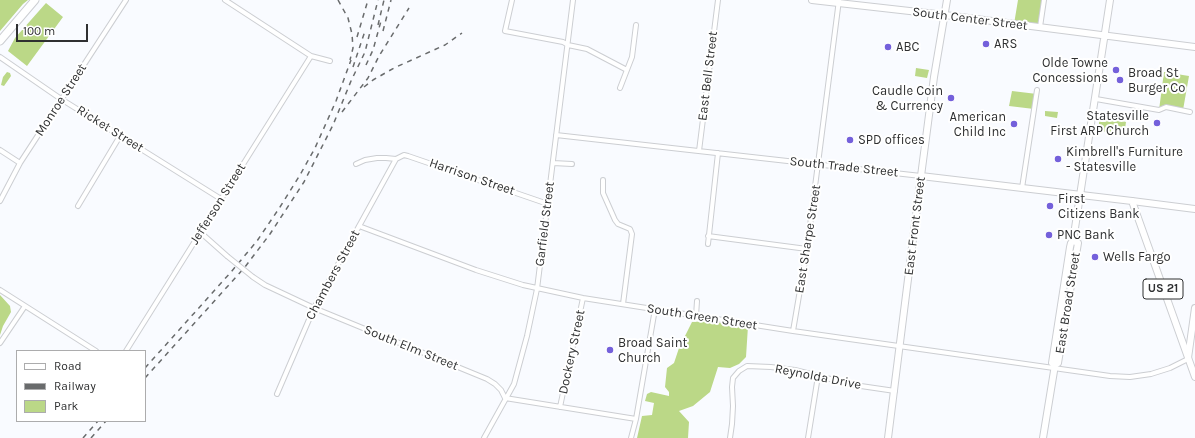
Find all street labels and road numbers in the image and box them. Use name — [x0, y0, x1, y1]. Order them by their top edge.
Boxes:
street label: South Center Street — [911, 4, 1029, 34]
street label: East Bell Street — [695, 30, 721, 122]
street label: Monroe Street — [32, 61, 90, 139]
street label: Ricket Street — [74, 102, 146, 156]
street label: South Trade Street — [789, 154, 899, 180]
street label: Harrison Street — [427, 155, 517, 199]
street label: Jefferson Street — [187, 161, 249, 247]
street label: East Front Street — [901, 176, 929, 276]
street label: Garfield Street — [532, 181, 558, 267]
street label: East Sharpe Street — [792, 184, 824, 294]
street label: Chambers Street — [303, 227, 363, 323]
street label: East Broad Street — [1052, 251, 1084, 355]
road number: US 21 — [1143, 279, 1183, 299]
street label: South Green Street — [646, 301, 758, 333]
street label: Dockery Street — [555, 308, 589, 396]
street label: South Elm Street — [361, 322, 461, 374]
street label: Reynolda Drive — [774, 361, 862, 393]

